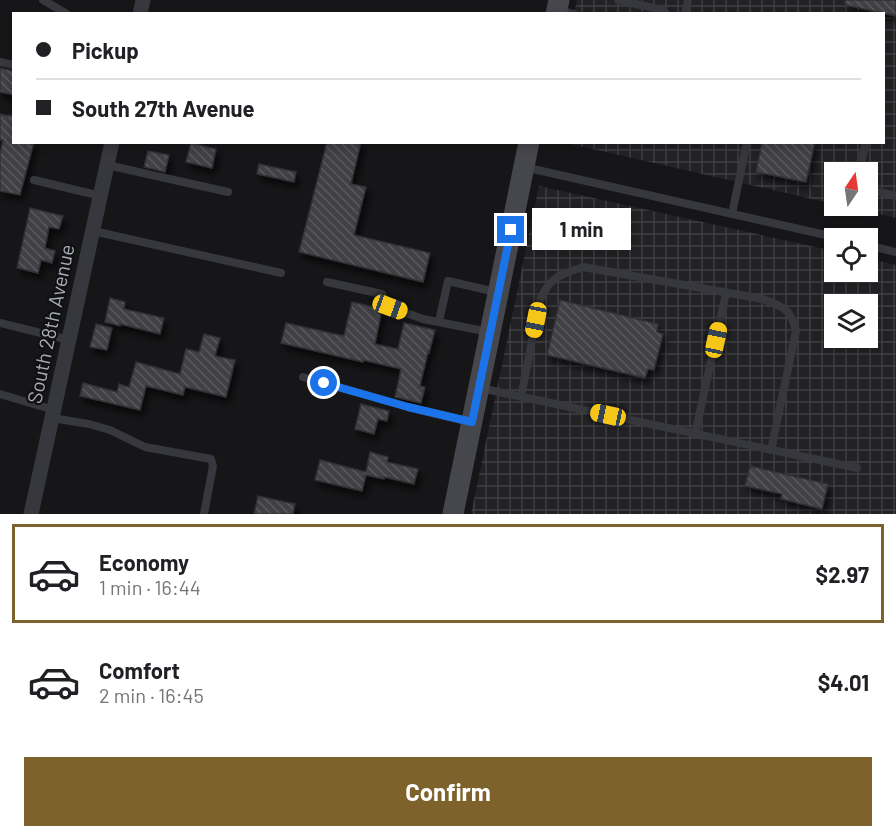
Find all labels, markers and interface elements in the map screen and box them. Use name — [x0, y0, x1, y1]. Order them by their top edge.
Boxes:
text: Pickup — [72, 37, 139, 63]
text: South 27th Avenue — [72, 95, 255, 121]
north arrow — [824, 162, 878, 216]
map controls — [824, 162, 878, 348]
callout: 1 min — [532, 209, 631, 251]
route end — [497, 216, 524, 243]
text: 1 min — [560, 217, 603, 241]
button: locate — [824, 228, 878, 282]
street label: South 28th Avenue — [21, 242, 79, 406]
car — [370, 292, 410, 322]
button: layers — [824, 294, 878, 348]
car — [524, 301, 548, 339]
car — [703, 321, 729, 359]
route start — [310, 369, 337, 396]
car — [589, 402, 627, 428]
icon: car — [27, 547, 81, 601]
text: Economy — [99, 549, 189, 575]
text: $2.97 — [816, 561, 869, 587]
text: 1 min · 16:44 — [99, 575, 201, 599]
icon: car — [27, 655, 81, 709]
text: Comfort — [99, 657, 180, 683]
text: $4.01 — [818, 669, 869, 695]
text: 2 min · 16:45 — [99, 683, 204, 707]
button: Confirm — [24, 757, 872, 826]

